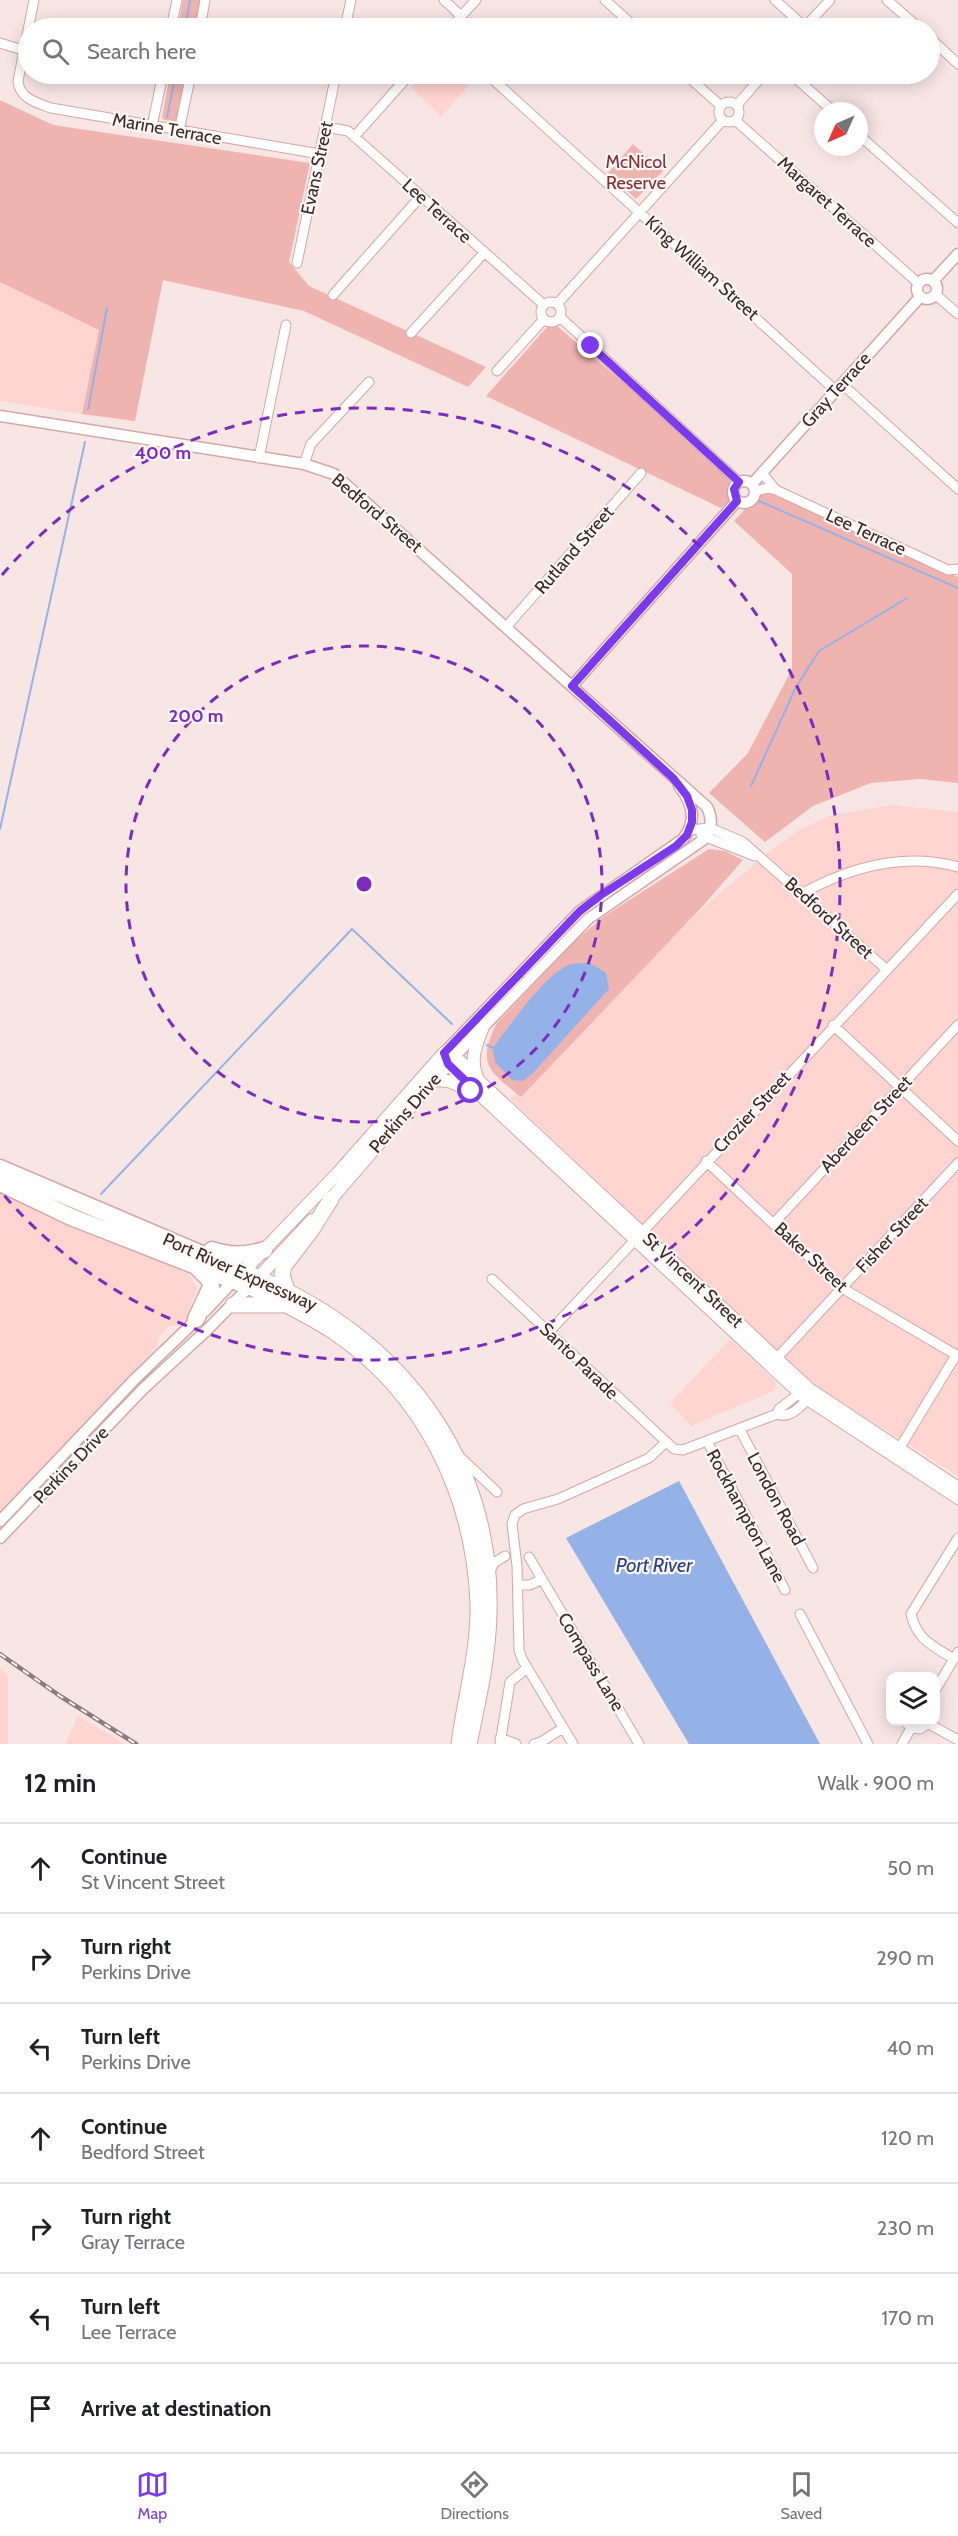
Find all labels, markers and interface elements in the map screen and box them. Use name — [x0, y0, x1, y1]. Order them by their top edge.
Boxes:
search box — [18, 18, 940, 84]
icon: search — [39, 35, 72, 68]
text: Search here — [87, 38, 196, 65]
north arrow — [814, 102, 868, 156]
street label: Marine Terrace — [111, 109, 223, 149]
street label: Evans Street — [296, 119, 338, 217]
park label: McNicol Reserve — [606, 151, 667, 194]
street label: Margaret Terrace — [773, 152, 881, 252]
street label: Lee Terrace — [398, 174, 476, 248]
street label: King William Street — [641, 211, 763, 325]
route end — [577, 332, 603, 358]
street label: Gray Terrace — [797, 348, 875, 432]
text: 400 m — [135, 442, 191, 464]
street label: Bedford Street — [327, 469, 427, 557]
street label: Rutland Street — [530, 502, 618, 598]
street label: Lee Terrace — [822, 504, 910, 560]
text: 200 m — [169, 705, 223, 727]
street label: Bedford Street — [780, 873, 878, 963]
centre of rings — [354, 874, 374, 894]
street label: Crozier Street — [709, 1067, 795, 1157]
street label: Perkins Drive — [364, 1069, 446, 1157]
street label: Aberdeen Street — [815, 1071, 917, 1177]
route start — [457, 1077, 483, 1103]
street label: Fisher Street — [851, 1193, 933, 1277]
street label: Baker Street — [770, 1217, 852, 1297]
street label: Port River Expressway — [160, 1228, 320, 1316]
street label: St Vincent Street — [638, 1228, 748, 1332]
street label: Santo Parade — [535, 1318, 623, 1404]
street label: Perkins Drive — [29, 1422, 113, 1508]
street label: Rockhampton Lane — [702, 1446, 790, 1586]
street label: London Road — [742, 1449, 810, 1549]
water label: Port River — [616, 1553, 693, 1577]
street label: Compass Lane — [553, 1609, 629, 1715]
map controls — [886, 1672, 940, 1726]
button: layers — [886, 1672, 940, 1726]
text: 12 min — [24, 1767, 96, 1799]
text: Walk · 900 m — [818, 1771, 934, 1795]
text: Continue — [81, 1843, 167, 1870]
icon: ahead — [24, 1852, 57, 1885]
text: 50 m — [887, 1856, 934, 1880]
text: St Vincent Street — [81, 1870, 225, 1894]
text: Turn right — [81, 1933, 171, 1960]
icon: right — [24, 1942, 57, 1975]
text: 290 m — [876, 1946, 934, 1970]
text: Perkins Drive — [81, 1960, 191, 1984]
text: Turn left — [81, 2023, 160, 2050]
icon: left — [24, 2032, 57, 2065]
text: 40 m — [886, 2036, 934, 2060]
text: Perkins Drive — [81, 2050, 191, 2074]
text: Continue — [81, 2113, 167, 2140]
icon: ahead — [24, 2122, 57, 2155]
text: 120 m — [881, 2126, 934, 2150]
text: Bedford Street — [81, 2140, 205, 2164]
text: Turn right — [81, 2203, 171, 2230]
icon: right — [24, 2212, 57, 2245]
text: 230 m — [877, 2216, 934, 2240]
text: Gray Terrace — [81, 2230, 185, 2254]
text: Turn left — [81, 2293, 160, 2320]
icon: left — [24, 2302, 57, 2335]
text: 170 m — [882, 2306, 934, 2330]
text: Lee Terrace — [81, 2320, 176, 2344]
icon: arrive — [24, 2392, 57, 2425]
text: Arrive at destination — [81, 2395, 271, 2422]
tab: Map — [136, 2468, 169, 2523]
tab: Directions — [441, 2468, 509, 2523]
tab: Saved — [781, 2468, 822, 2523]

